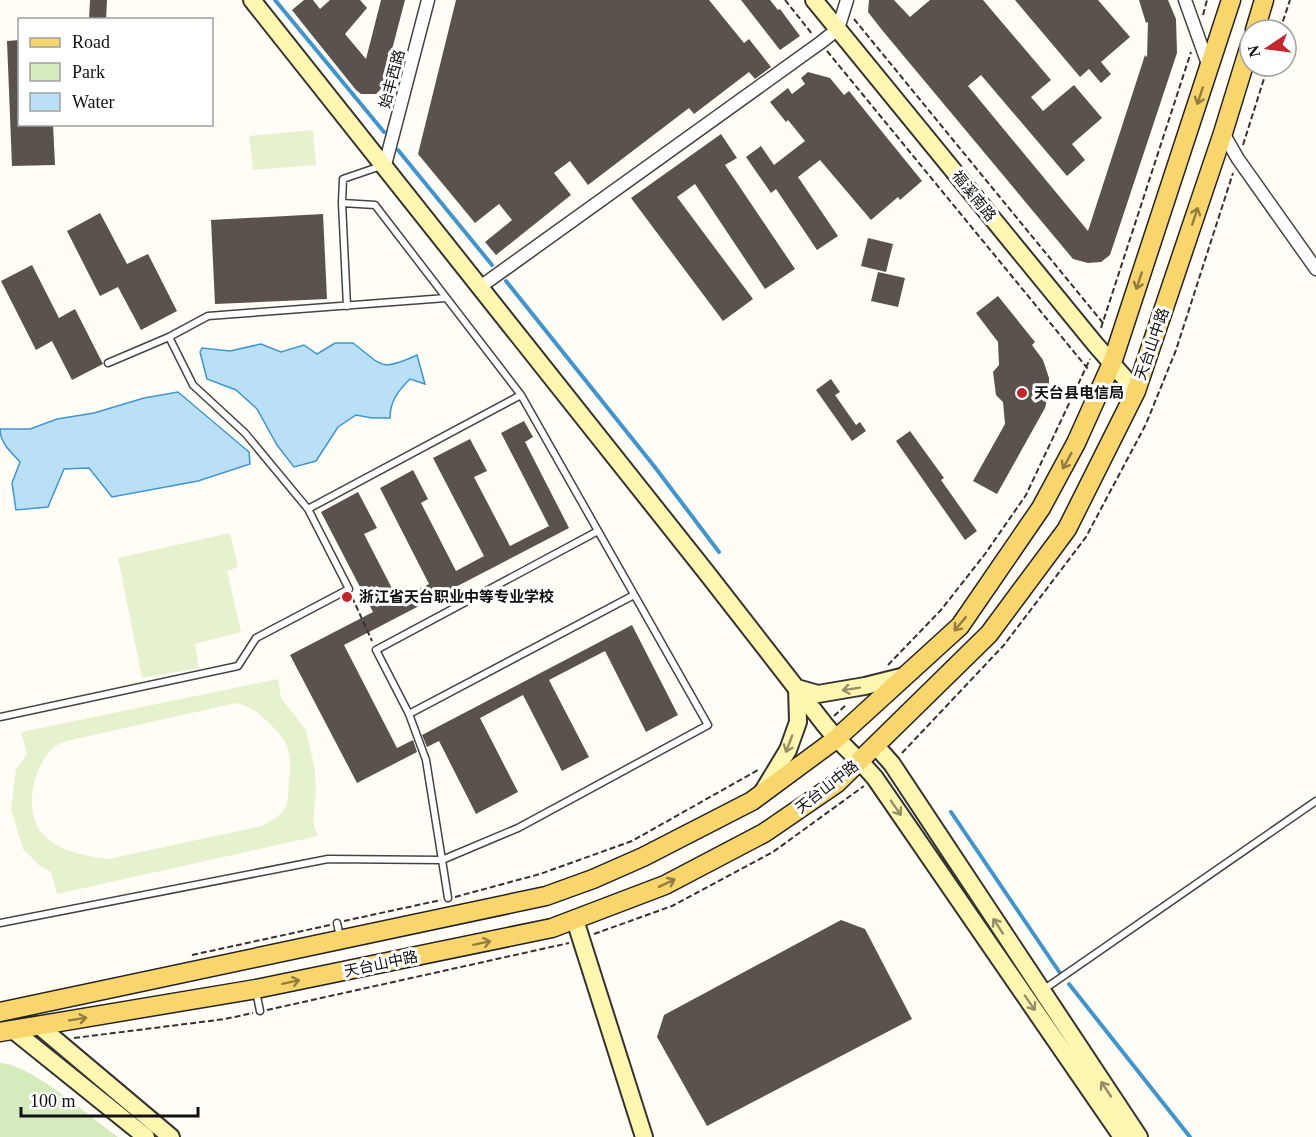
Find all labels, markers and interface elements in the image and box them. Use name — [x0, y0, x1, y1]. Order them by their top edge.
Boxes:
legend — [18, 18, 213, 126]
north arrow — [1238, 18, 1298, 78]
text: Road — [72, 32, 110, 52]
text: N — [1244, 43, 1263, 59]
street label: 始丰西路 — [377, 48, 407, 110]
text: Park — [72, 62, 105, 82]
one-way arrow — [1194, 86, 1205, 105]
text: Water — [72, 92, 115, 112]
street label: 福溪南路 — [949, 168, 999, 224]
one-way arrow — [1191, 207, 1202, 226]
one-way arrow — [1132, 271, 1143, 290]
street label: 天台山中路 — [1132, 306, 1172, 382]
place label: 天台县电信局 — [1034, 384, 1124, 401]
marker: 天台县电信局 — [1015, 386, 1029, 400]
one-way arrow — [1061, 452, 1072, 470]
place label: 浙江省天台职业中等专业学校 — [359, 588, 554, 605]
marker: 浙江省天台职业中等专业学校 — [340, 590, 354, 604]
one-way arrow — [953, 616, 967, 631]
one-way arrow — [842, 683, 862, 694]
one-way arrow — [783, 734, 794, 753]
street label: 天台山中路 — [793, 758, 861, 816]
one-way arrow — [890, 799, 902, 816]
one-way arrow — [658, 877, 676, 888]
one-way arrow — [991, 918, 1004, 935]
one-way arrow — [472, 937, 491, 948]
street label: 天台山中路 — [343, 948, 419, 980]
one-way arrow — [281, 976, 300, 987]
one-way arrow — [1024, 995, 1036, 1011]
one-way arrow — [68, 1013, 88, 1024]
scale bar — [21, 1080, 198, 1118]
one-way arrow — [1100, 1081, 1112, 1097]
text: 100 m — [30, 1091, 76, 1111]

